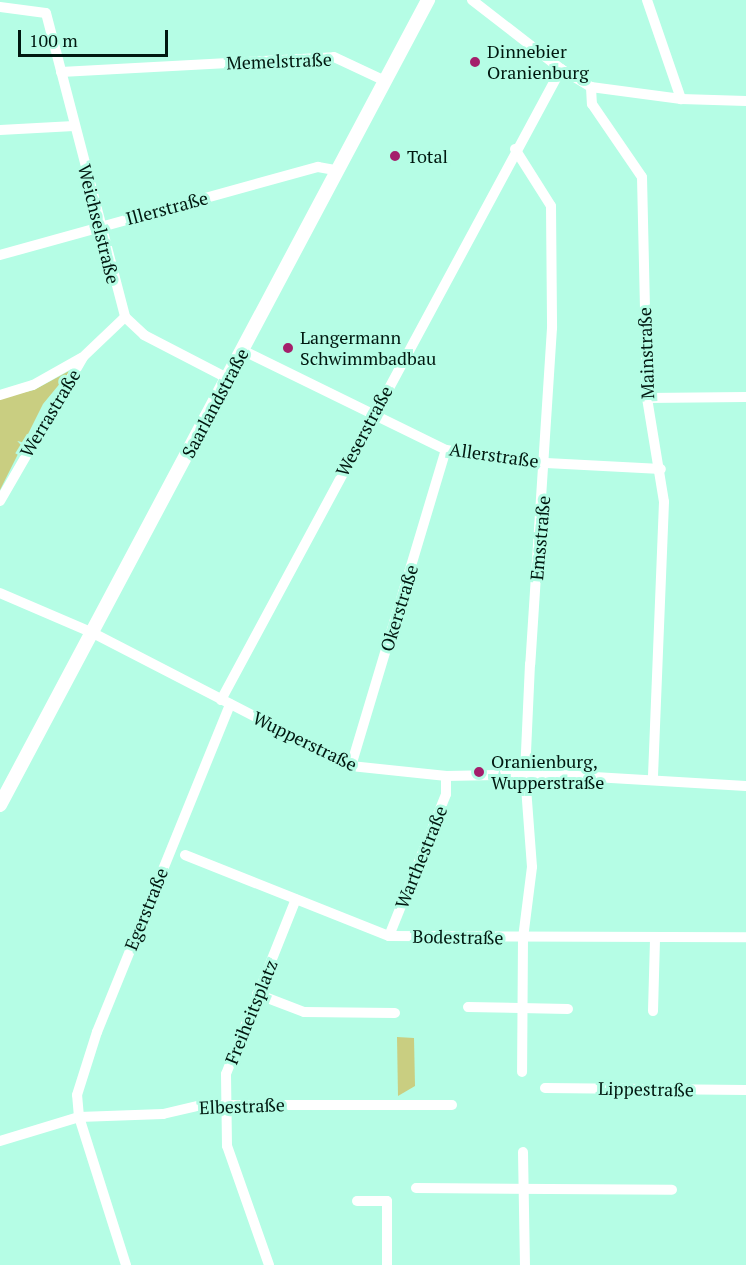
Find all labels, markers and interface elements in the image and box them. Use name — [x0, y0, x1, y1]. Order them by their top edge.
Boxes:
scale bar — [21, 18, 171, 56]
text: 100 m — [29, 28, 78, 52]
place label: Dinnebier Oranienburg — [487, 41, 589, 84]
street label: Memelstraße — [226, 48, 332, 74]
marker: Dinnebier Oranienburg — [468, 55, 482, 69]
place label: Total — [407, 145, 448, 167]
marker: Total — [388, 149, 402, 163]
street label: Weichselstraße — [74, 162, 124, 286]
street label: Illerstraße — [124, 187, 210, 229]
street label: Mainstraße — [634, 307, 658, 399]
place label: Langermann Schwimmbadbau — [300, 327, 436, 370]
marker: Langermann Schwimmbadbau — [281, 341, 295, 355]
street label: Saarlandstraße — [177, 345, 253, 461]
street label: Werrastraße — [15, 365, 85, 461]
street label: Weserstraße — [331, 382, 397, 480]
street label: Allerstraße — [448, 438, 540, 472]
street label: Emsstraße — [526, 495, 554, 581]
street label: Okerstraße — [376, 562, 422, 654]
street label: Wupperstraße — [249, 706, 361, 776]
place label: Oranienburg, Wupperstraße — [491, 751, 604, 794]
marker: Oranienburg, Wupperstraße — [472, 765, 486, 779]
street label: Warthestraße — [391, 802, 451, 912]
street label: Egerstraße — [120, 865, 172, 953]
street label: Bodestraße — [412, 925, 504, 949]
street label: Freiheitsplatz — [220, 957, 282, 1067]
street label: Lippestraße — [598, 1077, 694, 1101]
street label: Elbestraße — [199, 1094, 285, 1118]

